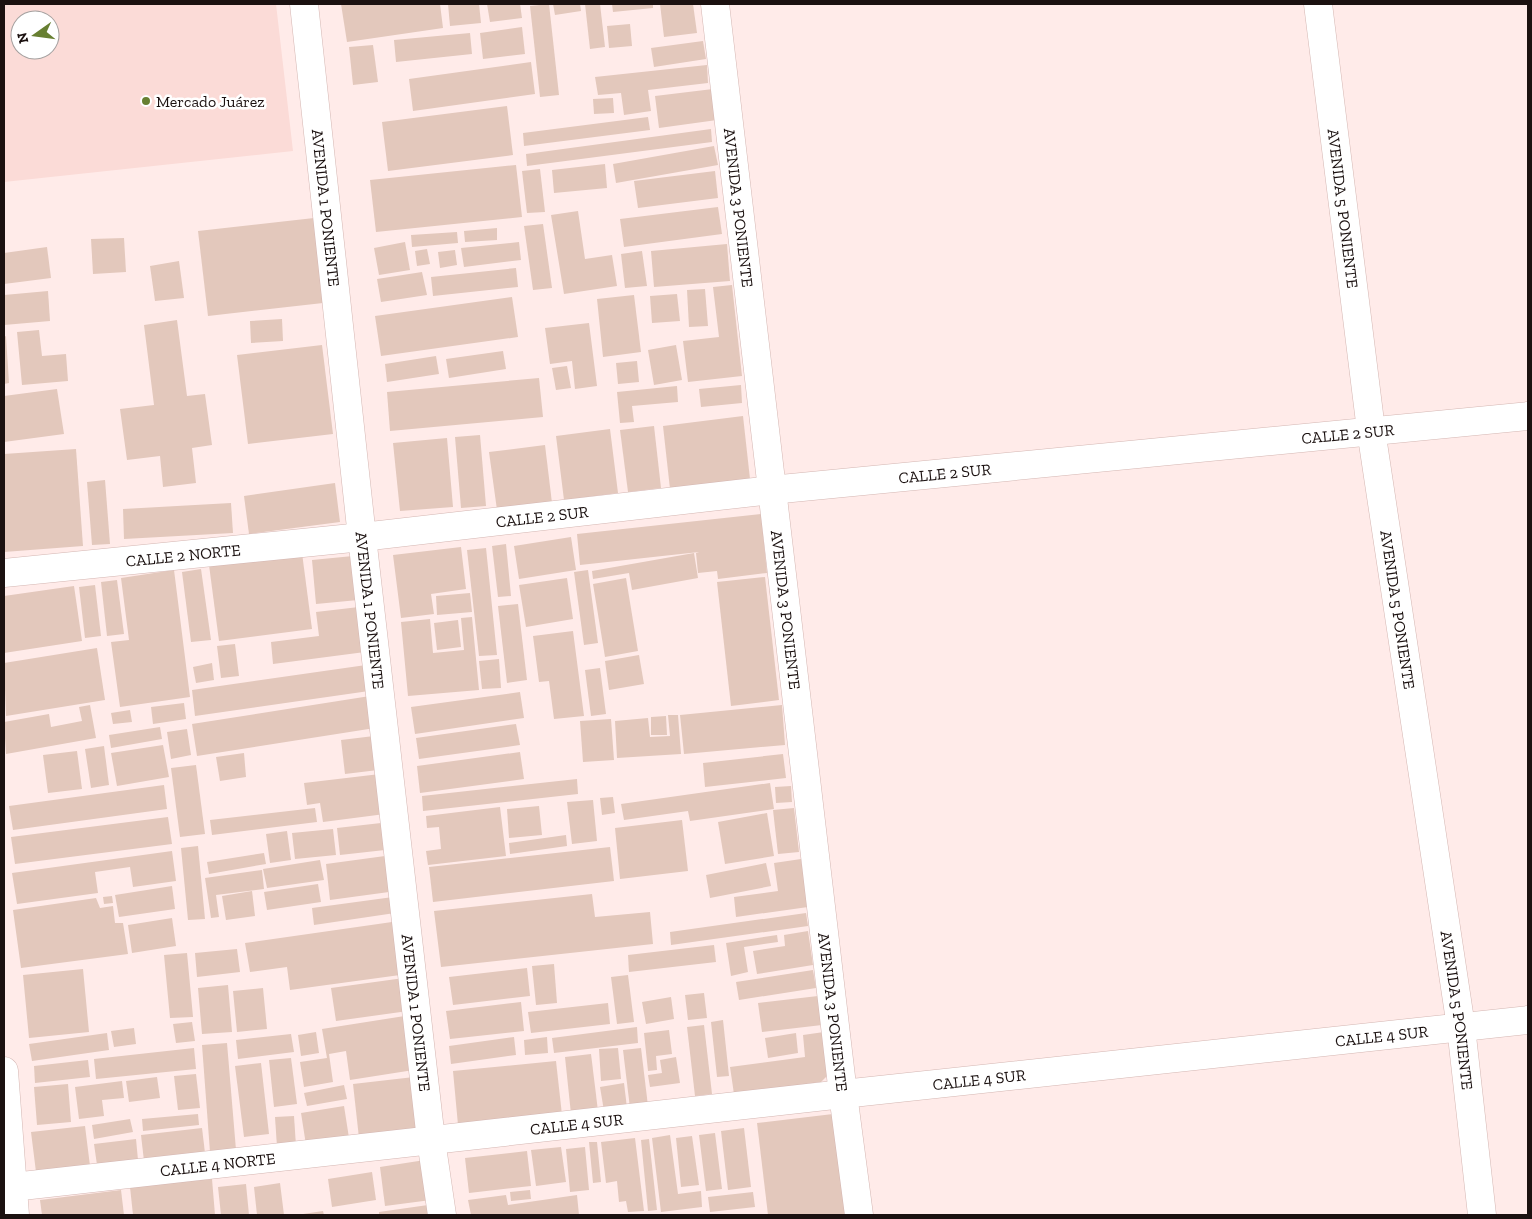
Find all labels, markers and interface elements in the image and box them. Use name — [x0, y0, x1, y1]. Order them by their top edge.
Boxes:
north arrow — [10, 10, 60, 60]
text: N — [13, 30, 32, 45]
place label: Mercado Juárez — [156, 92, 265, 111]
marker: Mercado Juárez — [140, 95, 152, 107]
street label: AVENIDA 3 PONIENTE — [720, 127, 758, 288]
street label: AVENIDA 1 PONIENTE — [308, 128, 344, 288]
street label: AVENIDA 5 PONIENTE — [1324, 128, 1363, 289]
street label: CALLE 2 SUR — [1301, 420, 1395, 448]
street label: CALLE 2 SUR — [897, 459, 992, 487]
street label: CALLE 2 SUR — [495, 502, 589, 531]
street label: AVENIDA 3 PONIENTE — [767, 529, 805, 690]
street label: AVENIDA 5 PONIENTE — [1377, 529, 1419, 690]
street label: AVENIDA 1 PONIENTE — [352, 531, 389, 690]
street label: CALLE 2 NORTE — [125, 540, 241, 570]
street label: AVENIDA 5 PONIENTE — [1437, 929, 1477, 1091]
street label: AVENIDA 3 PONIENTE — [815, 932, 852, 1093]
street label: AVENIDA 1 PONIENTE — [398, 933, 435, 1092]
street label: CALLE 4 SUR — [1334, 1021, 1429, 1050]
street label: CALLE 4 SUR — [931, 1065, 1027, 1094]
street label: CALLE 4 SUR — [529, 1109, 624, 1139]
street label: CALLE 4 NORTE — [159, 1148, 276, 1180]

